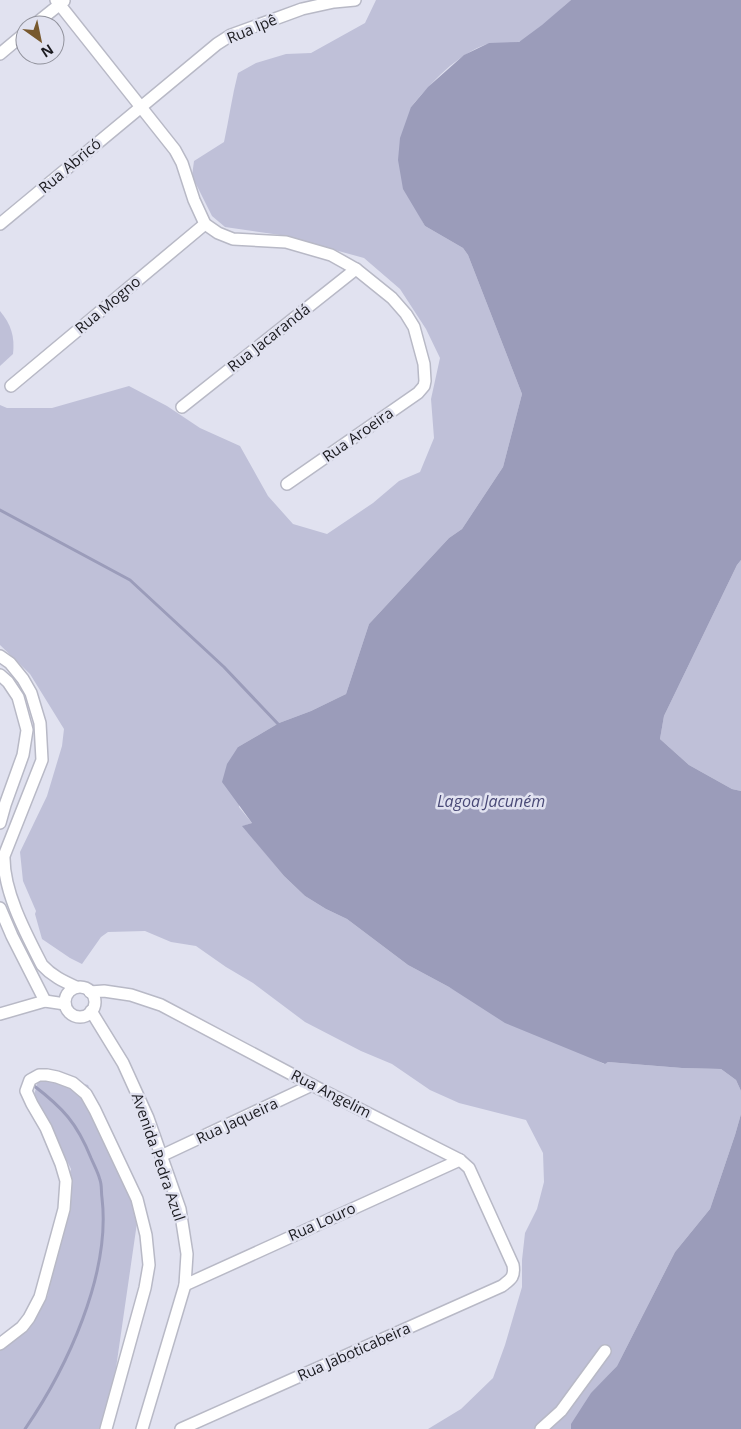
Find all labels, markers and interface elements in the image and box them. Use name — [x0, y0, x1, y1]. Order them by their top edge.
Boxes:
street label: Rua Ipê — [224, 9, 280, 48]
north arrow — [15, 15, 65, 65]
text: N — [37, 40, 57, 62]
street label: Rua Abricó — [34, 133, 105, 197]
street label: Rua Mogno — [70, 271, 144, 337]
street label: Rua Jacarandá — [223, 299, 314, 376]
street label: Rua Aroeira — [318, 402, 397, 466]
water label: Lagoa Jacuném — [437, 790, 545, 812]
street label: Rua Angelim — [288, 1064, 375, 1122]
street label: Avenida Pedra Azul — [128, 1090, 190, 1223]
street label: Rua Jaqueira — [192, 1092, 281, 1148]
street label: Rua Louro — [285, 1197, 359, 1245]
street label: Rua Jaboticabeira — [294, 1317, 413, 1385]

